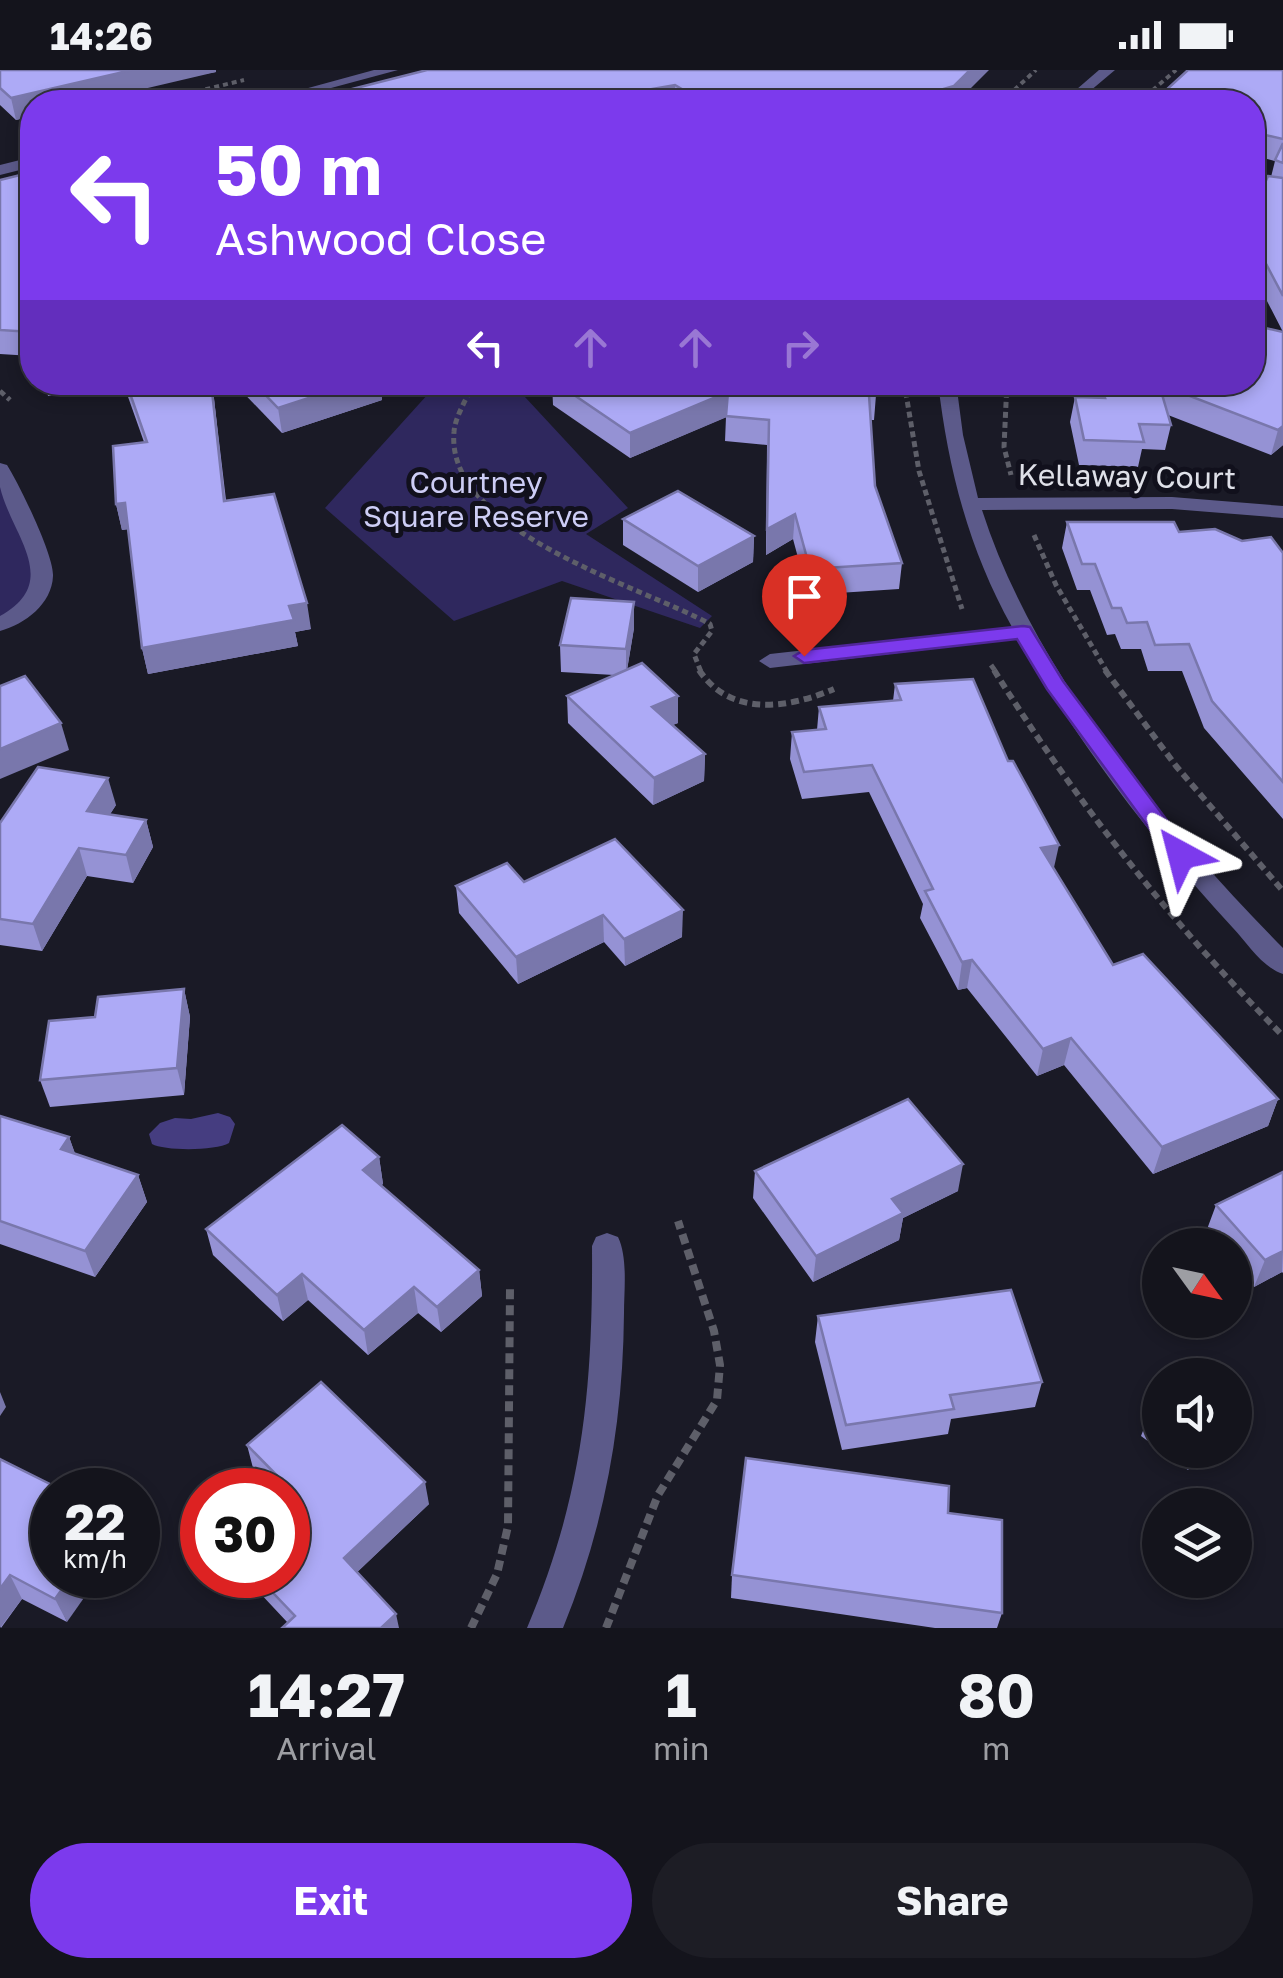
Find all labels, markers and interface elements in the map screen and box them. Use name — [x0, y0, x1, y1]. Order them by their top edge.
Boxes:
text: 14:26 — [50, 13, 153, 58]
text: 50 m — [215, 126, 382, 210]
icon: left — [50, 130, 180, 260]
text: Ashwood Close — [215, 211, 546, 265]
icon: left — [458, 320, 513, 375]
icon: ahead — [563, 320, 618, 375]
icon: ahead — [668, 320, 723, 375]
icon: right — [773, 320, 828, 375]
street label: Kellaway Court — [1017, 456, 1237, 496]
park label: Courtney Square Reserve — [363, 464, 589, 534]
pin — [762, 554, 847, 657]
icon: arrive — [777, 569, 832, 624]
position arrow — [1129, 803, 1233, 907]
north arrow — [1142, 1228, 1252, 1338]
map controls — [1142, 1228, 1252, 1598]
button: sound — [1142, 1358, 1252, 1468]
speed limit sign: 30 — [180, 1468, 310, 1598]
button: layers — [1142, 1488, 1252, 1598]
text: 22 — [64, 1491, 125, 1551]
text: km/h — [63, 1543, 127, 1574]
text: 14:27 — [248, 1658, 405, 1730]
text: 1 — [666, 1658, 697, 1730]
text: 80 — [958, 1658, 1035, 1730]
text: Arrival — [276, 1729, 377, 1767]
text: min — [653, 1729, 710, 1767]
text: m — [982, 1729, 1010, 1767]
button: Exit — [30, 1843, 632, 1958]
button: Share — [652, 1843, 1253, 1958]

